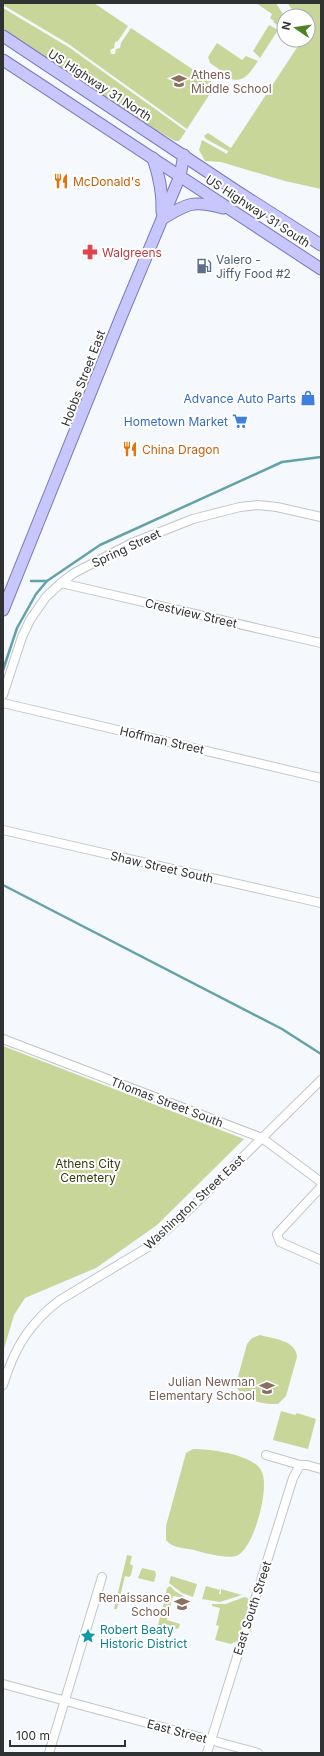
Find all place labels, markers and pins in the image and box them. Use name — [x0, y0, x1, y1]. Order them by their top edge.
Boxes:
place label: Athens Middle School — [191, 67, 272, 96]
school or university icon: Athens Middle School — [170, 72, 188, 90]
restaurant icon: McDonald's — [52, 172, 70, 190]
place label: McDonald's — [73, 174, 141, 189]
pharmacy icon: Walgreens — [81, 243, 99, 261]
place label: Walgreens — [102, 245, 162, 260]
place label: Valero - Jiffy Food #2 — [216, 252, 291, 281]
fuel station icon: Valero - Jiffy Food #2 — [195, 257, 213, 275]
shop icon: Advance Auto Parts — [299, 389, 317, 407]
place label: Advance Auto Parts — [184, 391, 296, 406]
supermarket icon: Hometown Market — [231, 412, 249, 430]
place label: Hometown Market — [124, 414, 228, 429]
restaurant icon: China Dragon — [121, 440, 139, 458]
place label: China Dragon — [142, 442, 220, 457]
place label: Julian Newman Elementary School — [149, 1374, 255, 1403]
school or university icon: Julian Newman Elementary School — [258, 1379, 276, 1397]
place label: Renaissance School — [98, 1590, 170, 1619]
school or university icon: Renaissance School — [173, 1595, 191, 1613]
place label: Robert Beaty Historic District — [100, 1622, 187, 1651]
place icon: Robert Beaty Historic District — [79, 1627, 97, 1645]

